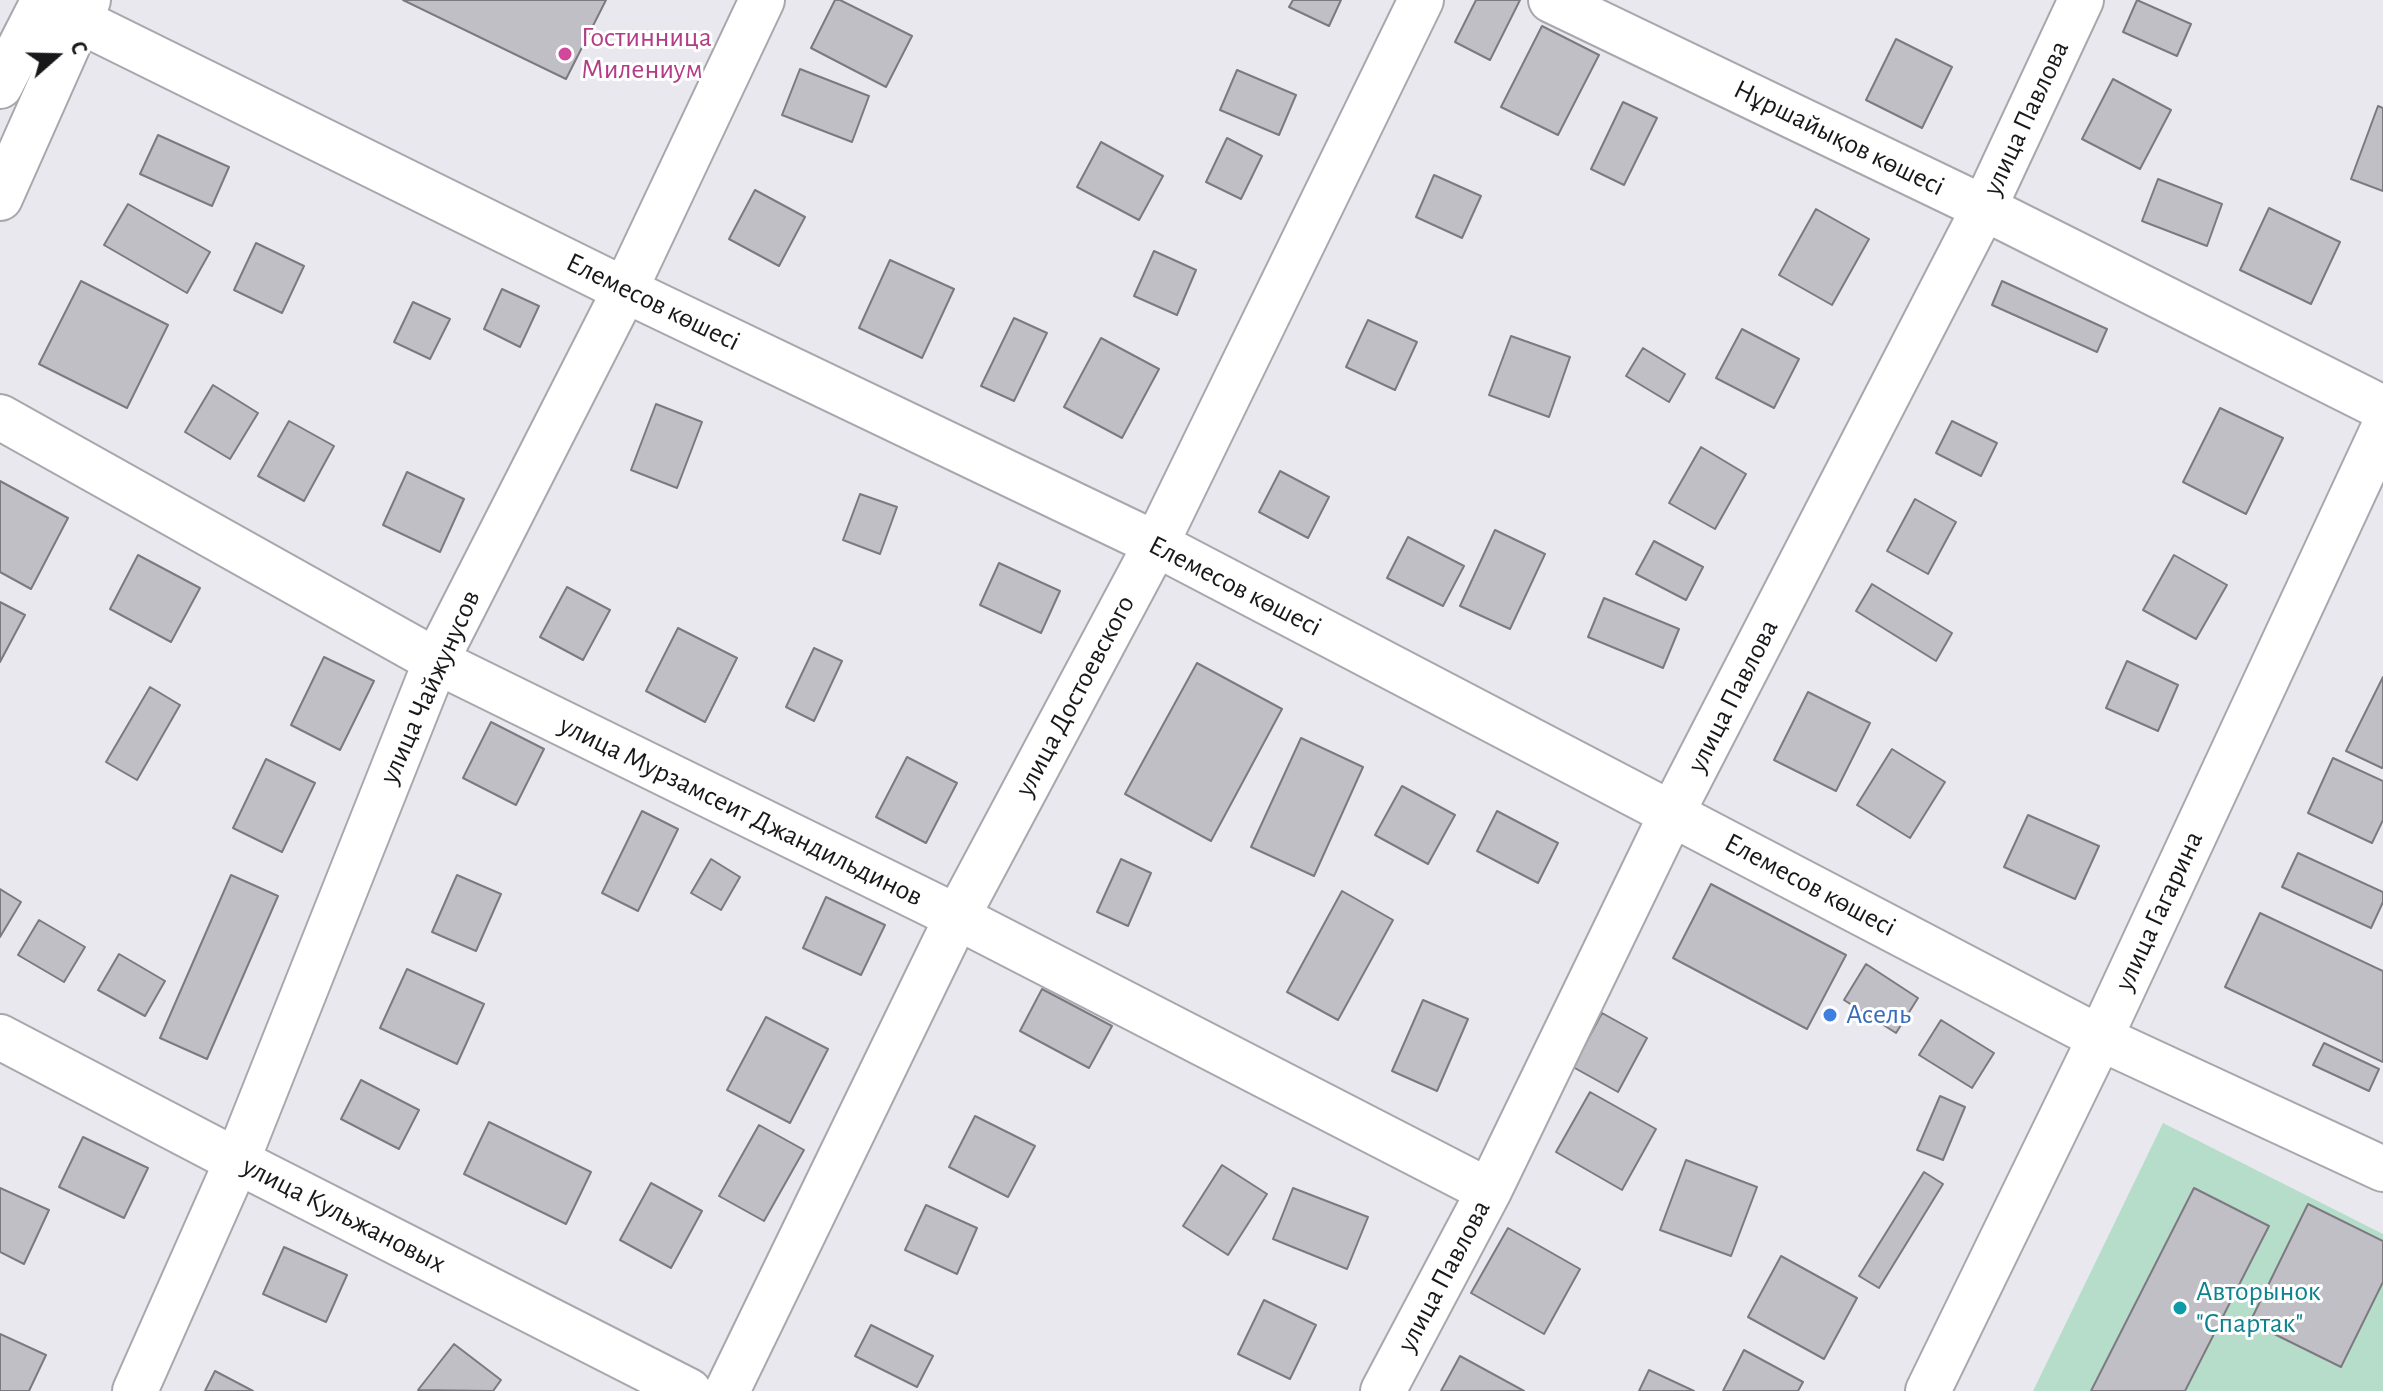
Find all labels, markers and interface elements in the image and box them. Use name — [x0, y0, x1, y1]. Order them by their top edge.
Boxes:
north arrow — [16, 16, 96, 96]
place label: Гостинница Милениум — [581, 21, 712, 87]
street label: улица Павлова — [1976, 35, 2076, 201]
text: С — [66, 38, 91, 57]
marker: Гостинница Милениум — [556, 45, 574, 63]
street label: Нұршайықов көшесі — [1728, 72, 1950, 204]
street label: Елемесов көшесі — [560, 245, 746, 359]
street label: Елемесов көшесі — [1143, 528, 1327, 644]
street label: улица Чайжунусов — [372, 585, 488, 789]
street label: улица Достоевского — [1008, 590, 1142, 802]
street label: улица Павлова — [1680, 614, 1786, 778]
street label: улица Мурзамсеит Джандильдинов — [554, 708, 928, 914]
street label: Елемесов көшесі — [1718, 826, 1902, 944]
street label: улица Гагарина — [2107, 826, 2211, 996]
place label: Асель — [1846, 998, 1911, 1032]
marker: Асель — [1821, 1006, 1839, 1024]
street label: улица Кульжановых — [237, 1149, 451, 1281]
street label: улица Павлова — [1390, 1194, 1498, 1358]
place label: Авторынок "Спартак" — [2196, 1275, 2321, 1341]
marker: Авторынок "Спартак" — [2171, 1299, 2189, 1317]

